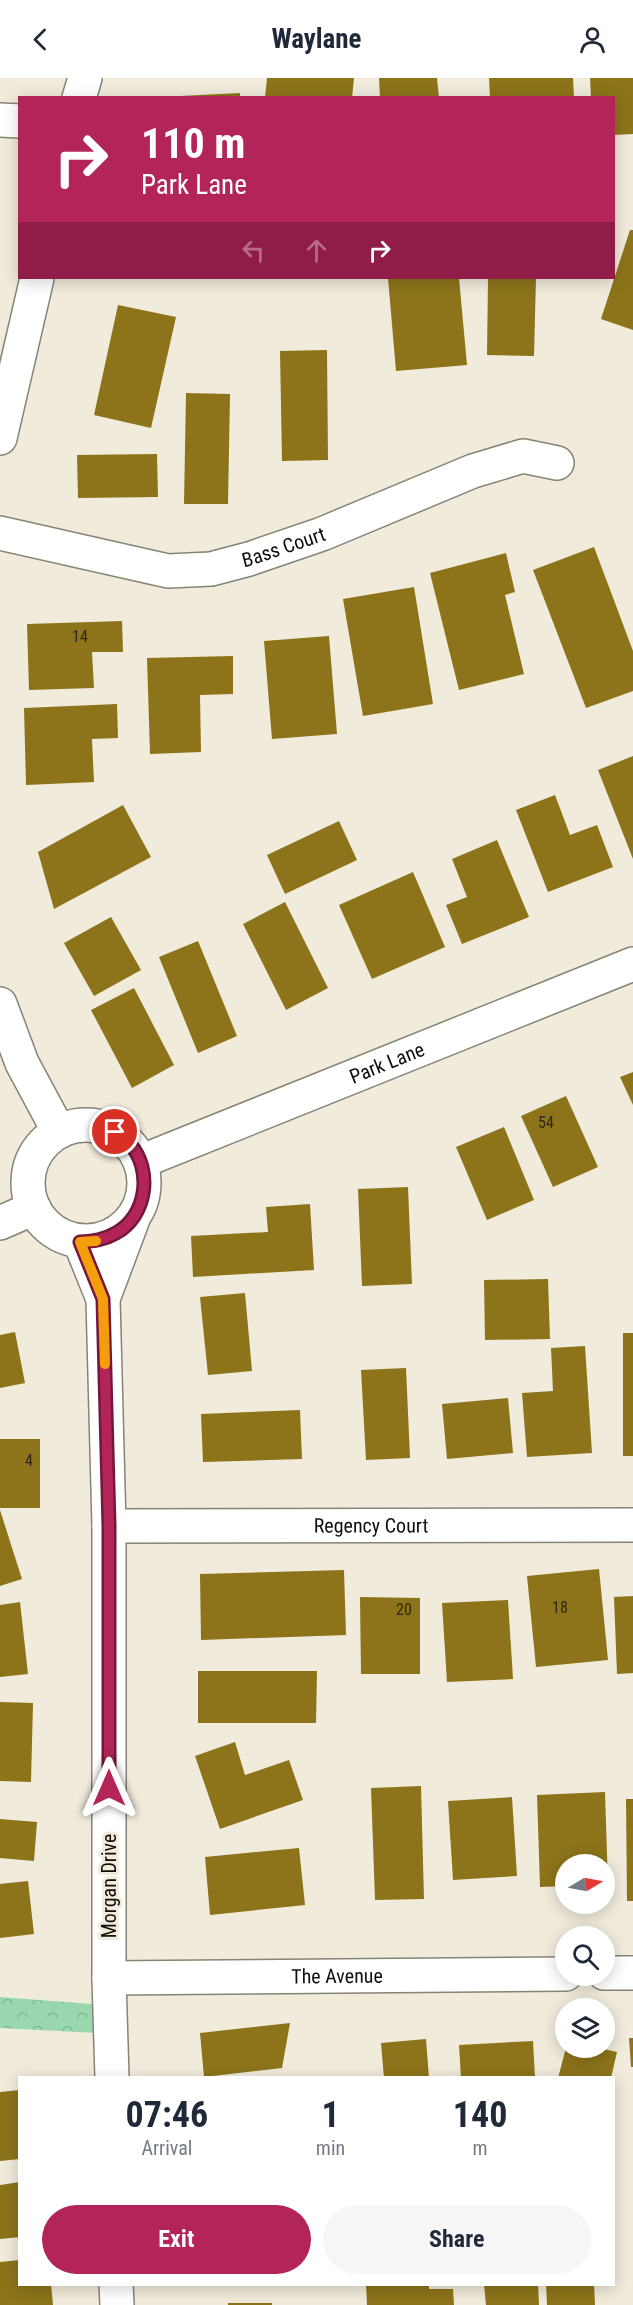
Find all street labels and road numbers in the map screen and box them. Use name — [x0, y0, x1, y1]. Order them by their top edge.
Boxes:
street label: Bass Court — [239, 522, 329, 572]
street label: Park Lane — [346, 1037, 428, 1089]
street label: Regency Court — [314, 1513, 428, 1538]
street label: Morgan Drive — [97, 1834, 121, 1938]
street label: The Avenue — [291, 1964, 383, 1988]

